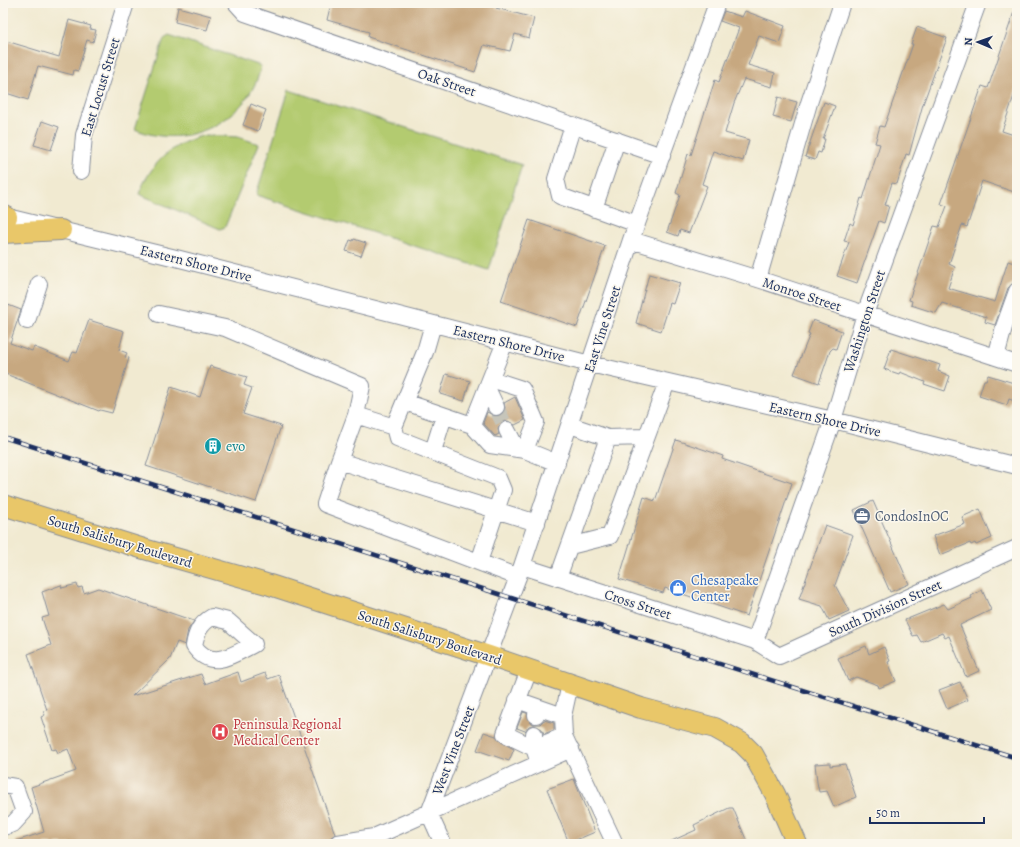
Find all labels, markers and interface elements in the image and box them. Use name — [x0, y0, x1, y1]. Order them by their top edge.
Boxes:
north arrow — [958, 22, 998, 62]
street label: East Locust Street — [76, 35, 125, 139]
text: N — [961, 37, 976, 46]
street label: Oak Street — [415, 64, 479, 101]
street label: Eastern Shore Drive — [138, 240, 254, 287]
street label: Washington Street — [839, 267, 890, 376]
street label: Monroe Street — [760, 273, 844, 316]
street label: East Vine Street — [579, 283, 626, 375]
street label: Eastern Shore Drive — [451, 320, 567, 367]
street label: Eastern Shore Drive — [767, 397, 883, 442]
building icon: evo — [203, 436, 223, 456]
place label: evo — [226, 437, 245, 456]
office icon: CondosInOC — [852, 506, 872, 526]
place label: CondosInOC — [875, 507, 949, 526]
street label: South Salisbury Boulevard — [45, 510, 195, 573]
place label: Chesapeake Center — [691, 571, 759, 606]
street label: South Division Street — [826, 575, 945, 642]
shop icon: Chesapeake Center — [668, 578, 688, 598]
street label: Cross Street — [602, 585, 674, 624]
street label: South Salisbury Boulevard — [355, 605, 505, 670]
street label: West Vine Street — [427, 702, 479, 799]
place label: Peninsula Regional Medical Center — [233, 715, 342, 750]
hospital icon: Peninsula Regional Medical Center — [210, 722, 230, 742]
scale bar — [870, 799, 984, 825]
text: 50 m — [876, 805, 900, 821]

